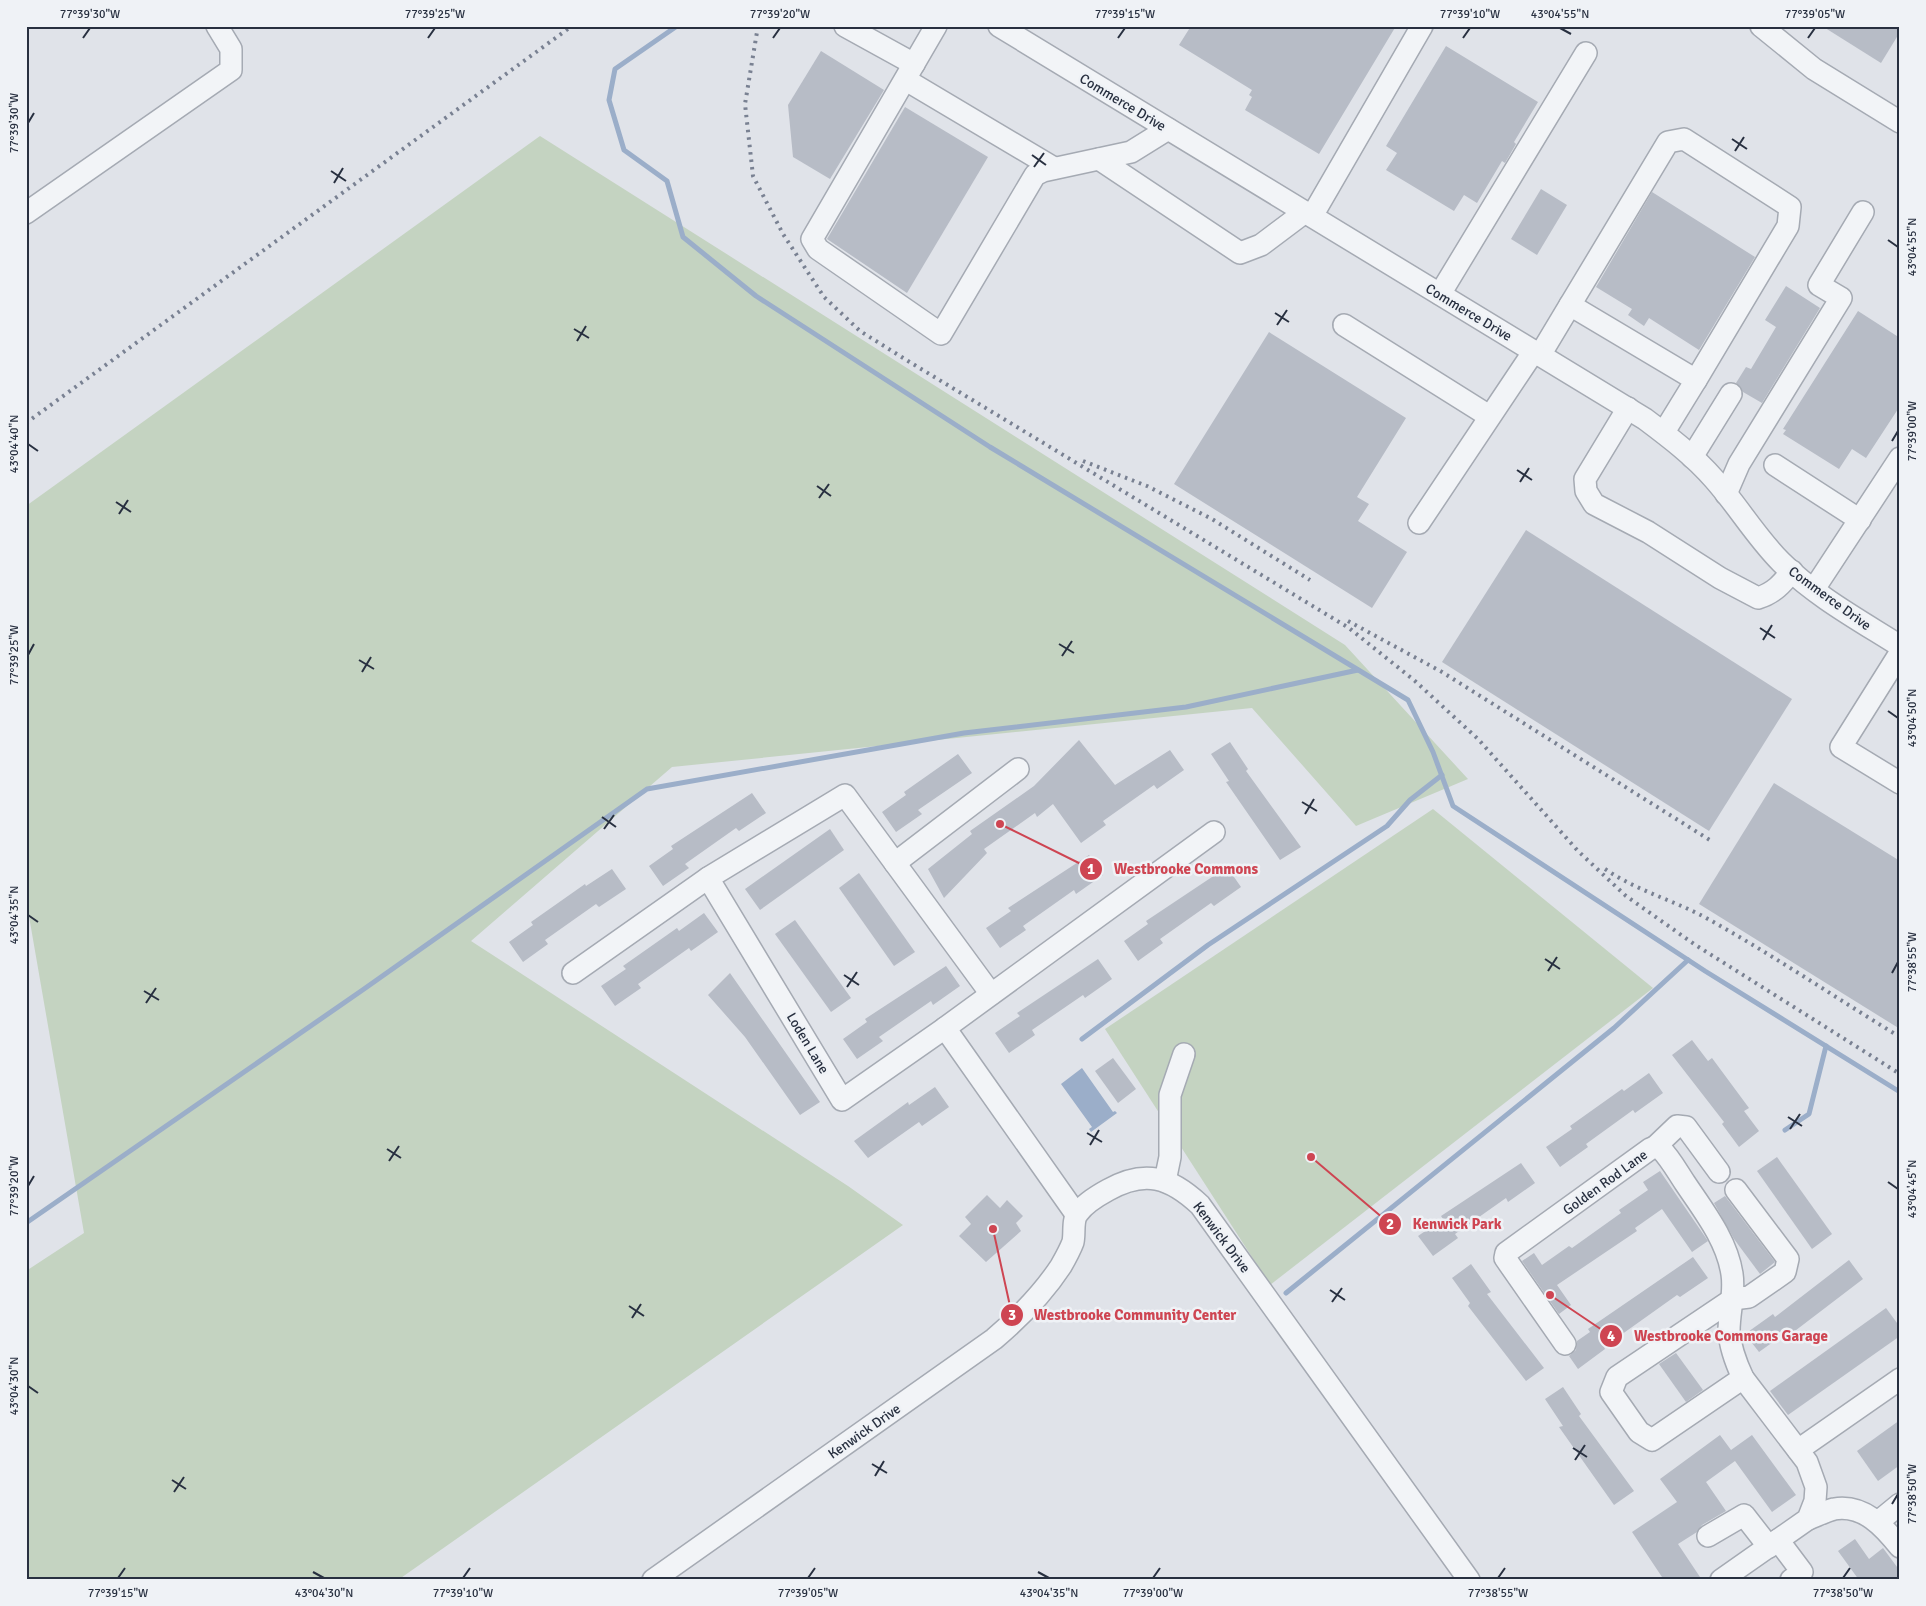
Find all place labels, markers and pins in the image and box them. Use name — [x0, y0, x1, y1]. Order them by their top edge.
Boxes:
callout: Westbrooke Commons — [1079, 854, 1268, 884]
callout: Kenwick Park — [1377, 1209, 1511, 1239]
callout: Westbrooke Community Center — [999, 1300, 1247, 1330]
callout: Westbrooke Commons Garage — [1599, 1321, 1838, 1351]

